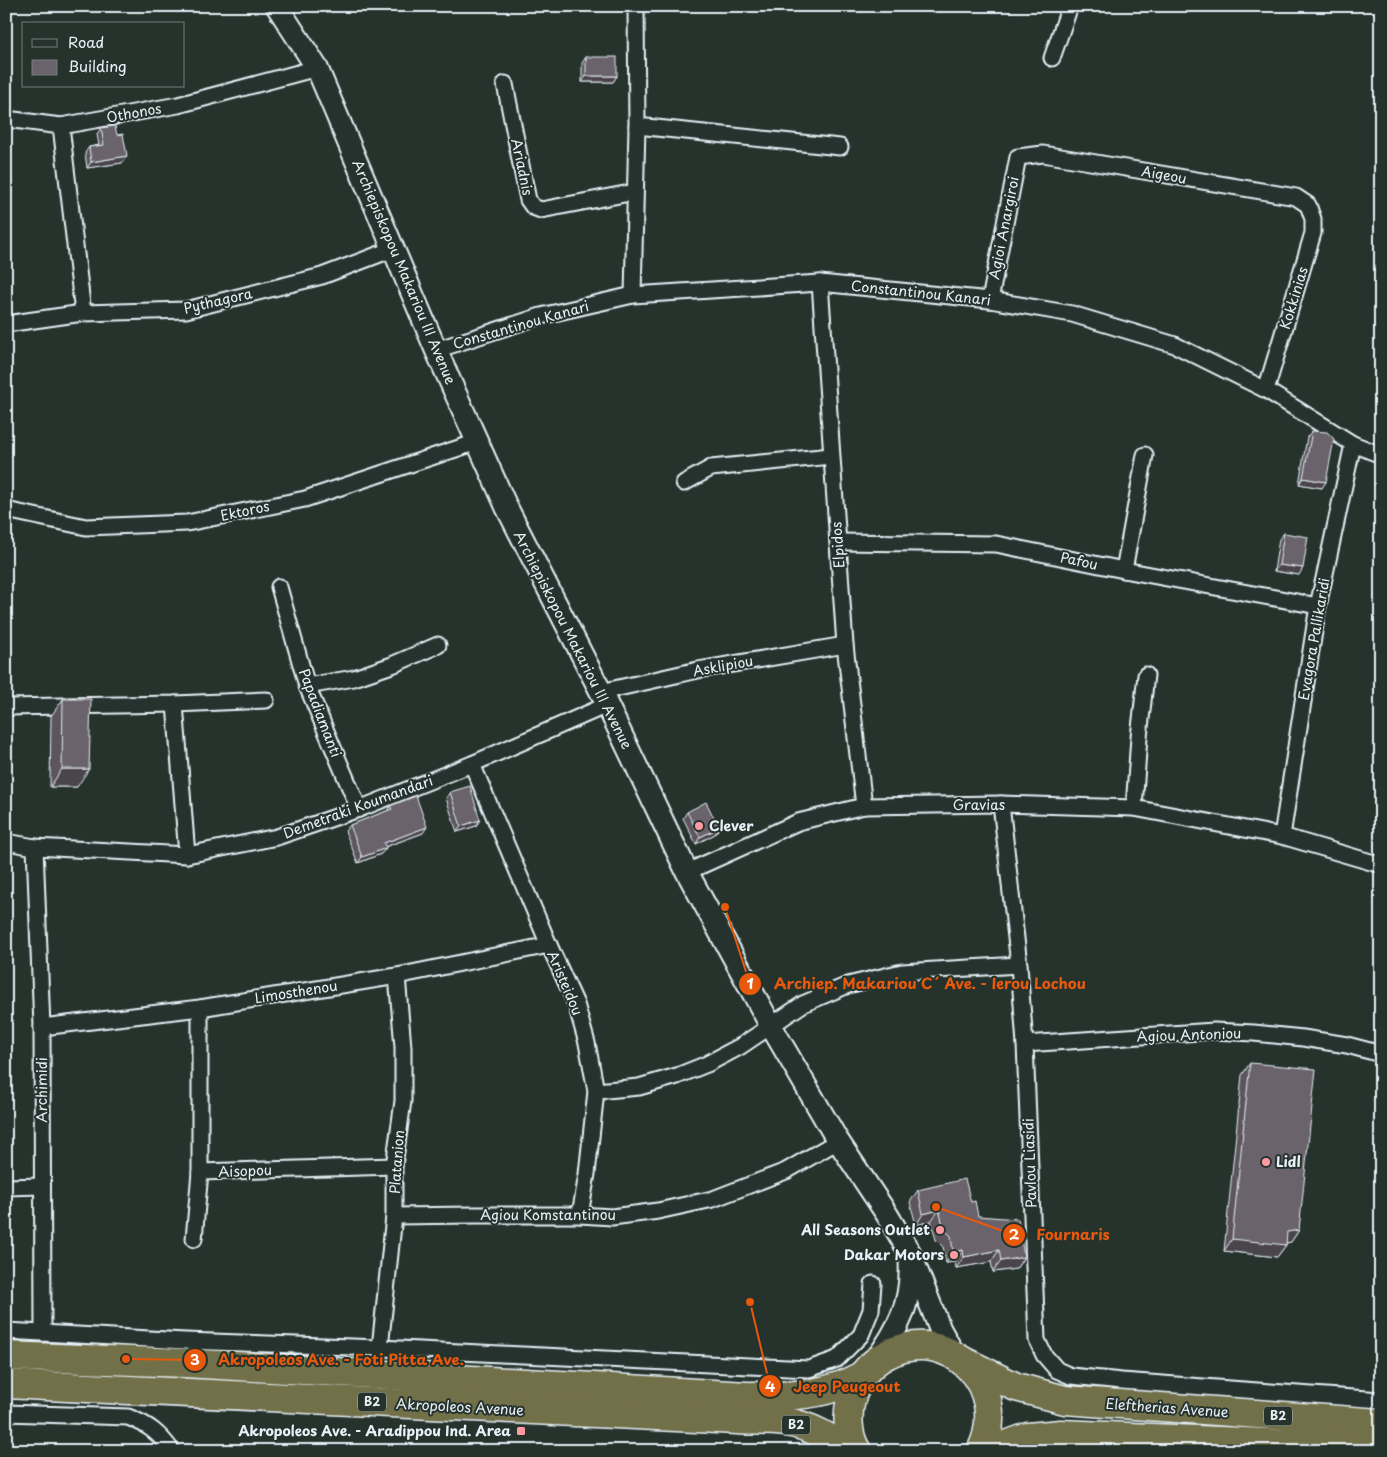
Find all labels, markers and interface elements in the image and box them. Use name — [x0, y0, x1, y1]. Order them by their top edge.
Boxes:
legend — [22, 22, 185, 88]
text: Road — [68, 30, 104, 53]
text: Building — [68, 54, 127, 77]
street label: Othonos — [105, 97, 163, 128]
street label: Ariadnis — [506, 136, 539, 197]
street label: Archiepiskopou Makariou III Avenue — [347, 156, 462, 388]
street label: Aigeou — [1140, 160, 1188, 189]
street label: Agioi Anargiroi — [983, 175, 1024, 281]
street label: Kokkinias — [1274, 264, 1313, 332]
street label: Constantinou Kanari — [850, 275, 992, 310]
street label: Pythagora — [181, 282, 255, 319]
street label: Constantinou Kanari — [450, 295, 591, 354]
street label: Ektoros — [218, 495, 271, 526]
street label: Elpidos — [825, 521, 850, 569]
street label: Archiepiskopou Makariou III Avenue — [509, 527, 638, 753]
street label: Pafou — [1058, 546, 1100, 575]
street label: Evagora Pallikaridi — [1292, 576, 1335, 702]
street label: Asklipiou — [691, 650, 755, 681]
street label: Papadiamanti — [294, 665, 347, 760]
street label: Demetraki Koumandari — [280, 770, 436, 843]
street label: Gravias — [953, 794, 1005, 815]
place label: Clever — [709, 815, 754, 836]
marker: Clever — [693, 820, 705, 832]
street label: Aristeidou — [542, 947, 588, 1018]
callout: Archiep. Makariou C´ Ave. - Ierou Lochou — [737, 969, 1097, 999]
text: 1 — [746, 971, 754, 994]
text: Archiep. Makariou C´ Ave. - Ierou Lochou — [774, 971, 1086, 994]
street label: Limosthenou — [253, 975, 339, 1008]
street label: Agiou Antoniou — [1136, 1022, 1242, 1047]
street label: Archimidi — [31, 1057, 52, 1123]
street label: Pavlou Liasidi — [1017, 1118, 1042, 1208]
street label: Platanion — [384, 1129, 409, 1195]
place label: Lidl — [1276, 1151, 1301, 1172]
marker: Lidl — [1260, 1156, 1272, 1168]
street label: Aisopou — [218, 1159, 272, 1182]
street label: Agiou Komstantinou — [480, 1204, 616, 1225]
place label: All Seasons Outlet — [800, 1219, 930, 1240]
callout: Fournaris — [1002, 1220, 1120, 1250]
text: 2 — [1009, 1222, 1020, 1245]
text: Fournaris — [1036, 1222, 1110, 1245]
marker: All Seasons Outlet — [934, 1224, 946, 1236]
place label: Dakar Motors — [844, 1244, 944, 1265]
marker: Dakar Motors — [948, 1249, 960, 1261]
callout: Akropoleos Ave. - Foti Pitta Ave. — [183, 1345, 474, 1375]
text: 3 — [190, 1347, 200, 1370]
text: Akropoleos Ave. - Foti Pitta Ave. — [218, 1347, 464, 1370]
callout: Jeep Peugeout — [758, 1371, 911, 1401]
text: 4 — [765, 1374, 775, 1397]
text: Jeep Peugeout — [793, 1374, 901, 1397]
road number: B2 — [358, 1392, 386, 1411]
street label: Akropoleos Avenue — [396, 1393, 525, 1420]
street label: Eleftherias Avenue — [1105, 1393, 1230, 1422]
road number: B2 — [1264, 1406, 1292, 1425]
road number: B2 — [782, 1416, 810, 1434]
place label: Akropoleos Ave. - Aradippou Ind. Area — [238, 1420, 511, 1441]
marker: Akropoleos Ave. - Aradippou Ind. Area — [515, 1425, 527, 1437]

